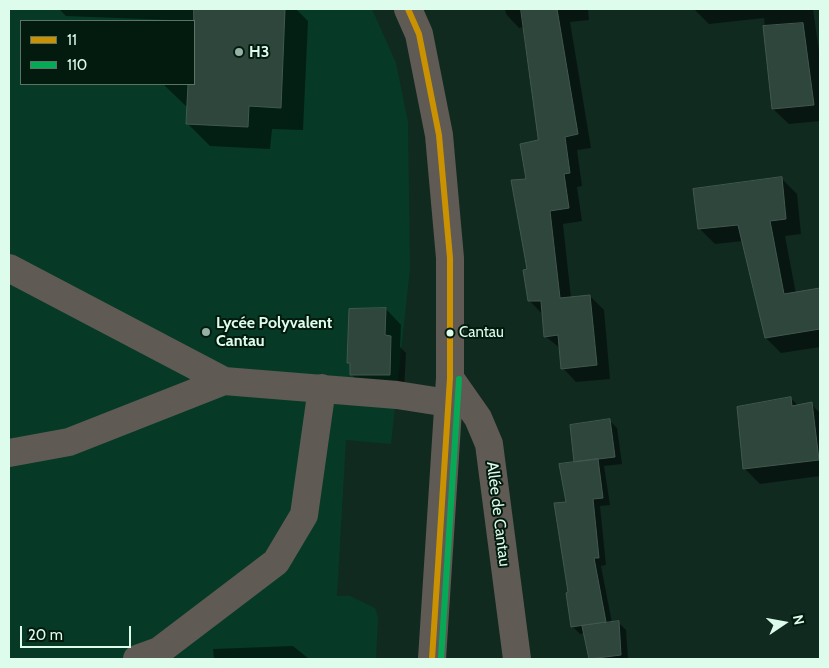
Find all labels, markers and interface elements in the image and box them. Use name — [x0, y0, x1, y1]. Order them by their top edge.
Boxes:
legend — [20, 20, 195, 85]
text: 11 — [67, 31, 77, 49]
place label: H3 — [249, 42, 269, 62]
marker: H3 — [233, 46, 245, 58]
text: 110 — [67, 56, 87, 74]
place label: Lycée Polyvalent Cantau — [216, 313, 332, 351]
place label: Cantau — [459, 324, 504, 342]
marker: Lycée Polyvalent Cantau — [200, 326, 212, 338]
marker: Cantau — [445, 328, 455, 338]
street label: Allée de Cantau — [482, 460, 514, 568]
north arrow — [759, 598, 809, 648]
text: N — [789, 613, 809, 627]
scale bar — [22, 616, 134, 648]
text: 20 m — [28, 626, 63, 644]

